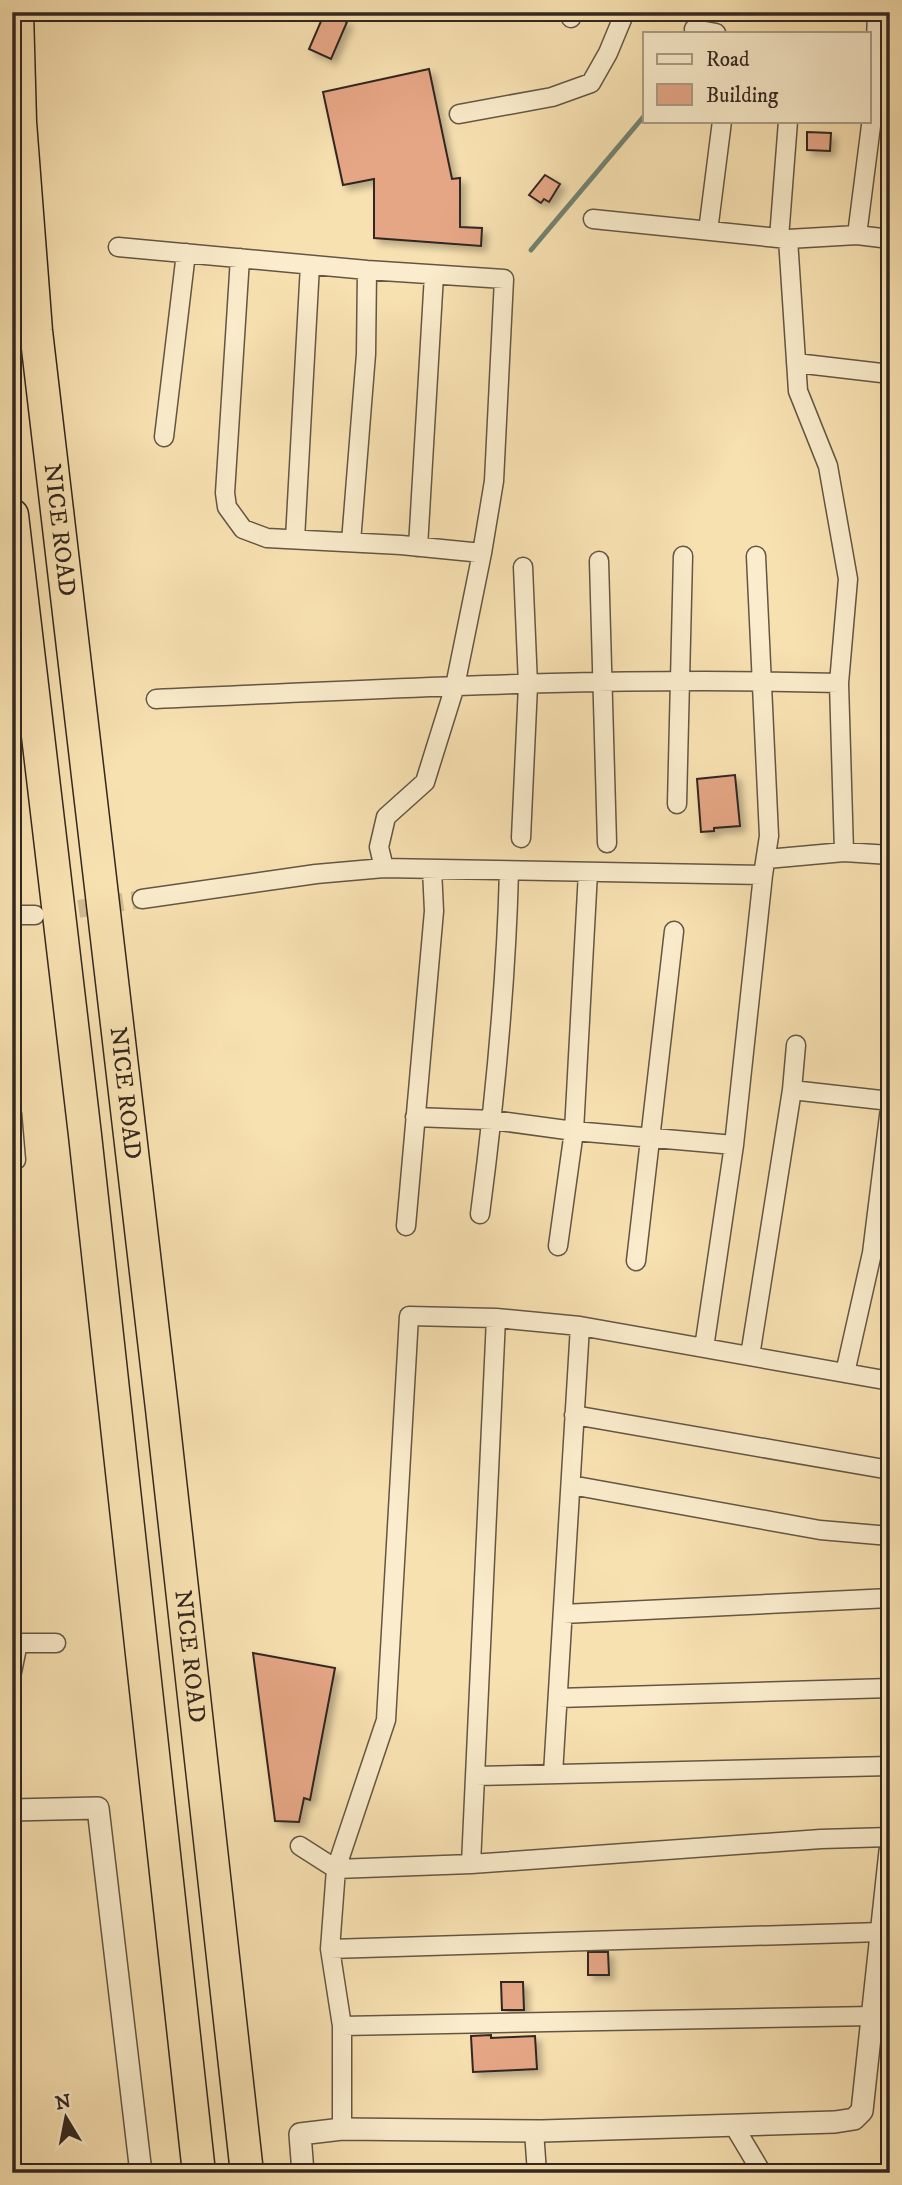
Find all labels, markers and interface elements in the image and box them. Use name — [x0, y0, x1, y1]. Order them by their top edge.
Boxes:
legend — [643, 32, 870, 122]
text: Road — [706, 47, 750, 73]
text: Building — [706, 83, 779, 109]
street label: NICE ROAD — [37, 462, 82, 598]
street label: NICE ROAD — [102, 1025, 148, 1161]
street label: NICE ROAD — [167, 1589, 212, 1724]
north arrow — [32, 2084, 102, 2154]
text: N — [54, 2090, 73, 2115]

